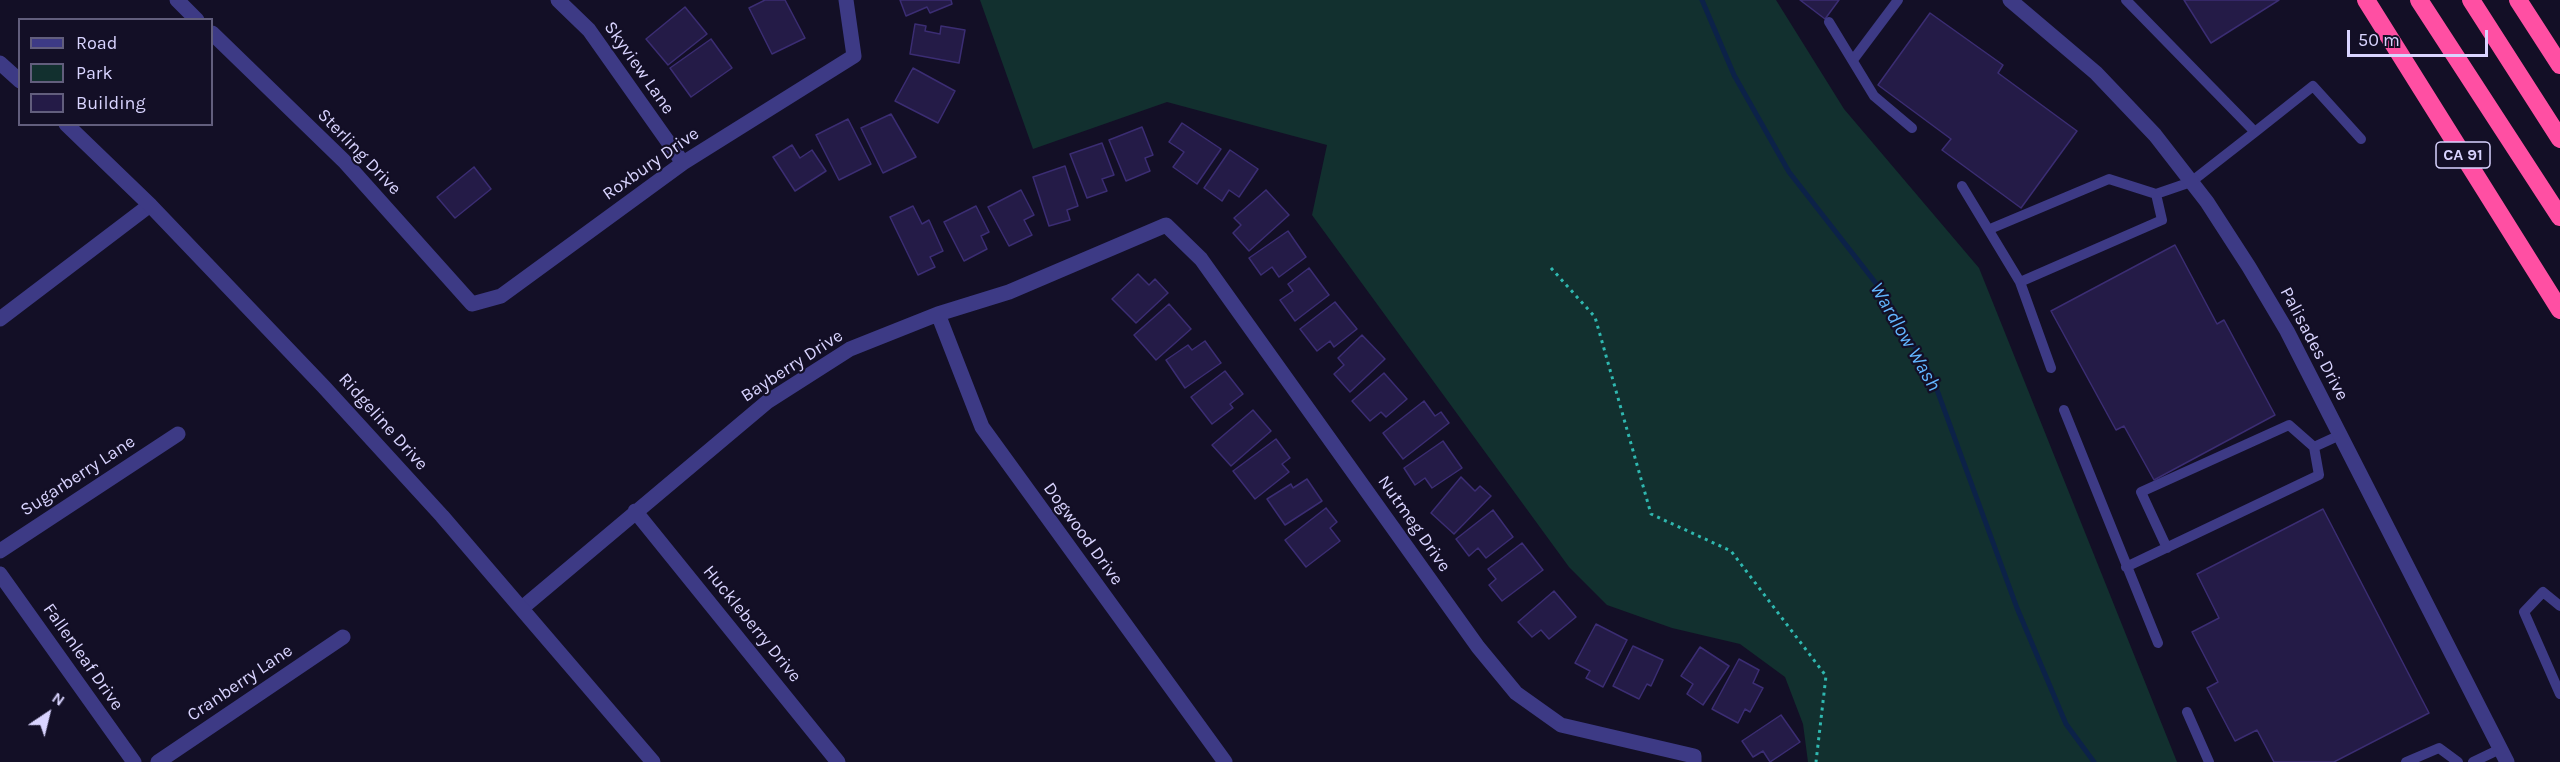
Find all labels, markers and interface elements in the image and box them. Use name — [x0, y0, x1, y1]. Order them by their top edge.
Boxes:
street label: Skyview Lane — [599, 17, 679, 119]
legend — [18, 18, 213, 126]
scale bar — [2350, 18, 2491, 56]
text: 50 m — [2358, 29, 2400, 51]
text: Road — [76, 32, 117, 54]
text: Park — [76, 62, 113, 84]
text: Building — [76, 92, 146, 114]
street label: Sterling Drive — [313, 105, 405, 199]
street label: Roxbury Drive — [599, 123, 703, 205]
road number: CA 91 — [2436, 142, 2490, 168]
water label: Wardlow Wash — [1864, 279, 1946, 395]
street label: Palisades Drive — [2275, 284, 2353, 404]
street label: Bayberry Drive — [737, 325, 847, 407]
street label: Ridgeline Drive — [334, 369, 432, 475]
street label: Sugarberry Lane — [17, 431, 139, 521]
street label: Nutmeg Drive — [1373, 472, 1455, 576]
street label: Dogwood Drive — [1039, 478, 1127, 590]
street label: Huckleberry Drive — [698, 561, 806, 687]
street label: Fallenleaf Drive — [38, 599, 128, 715]
street label: Cranberry Lane — [183, 640, 297, 726]
north arrow — [18, 684, 78, 744]
text: N — [48, 688, 69, 710]

